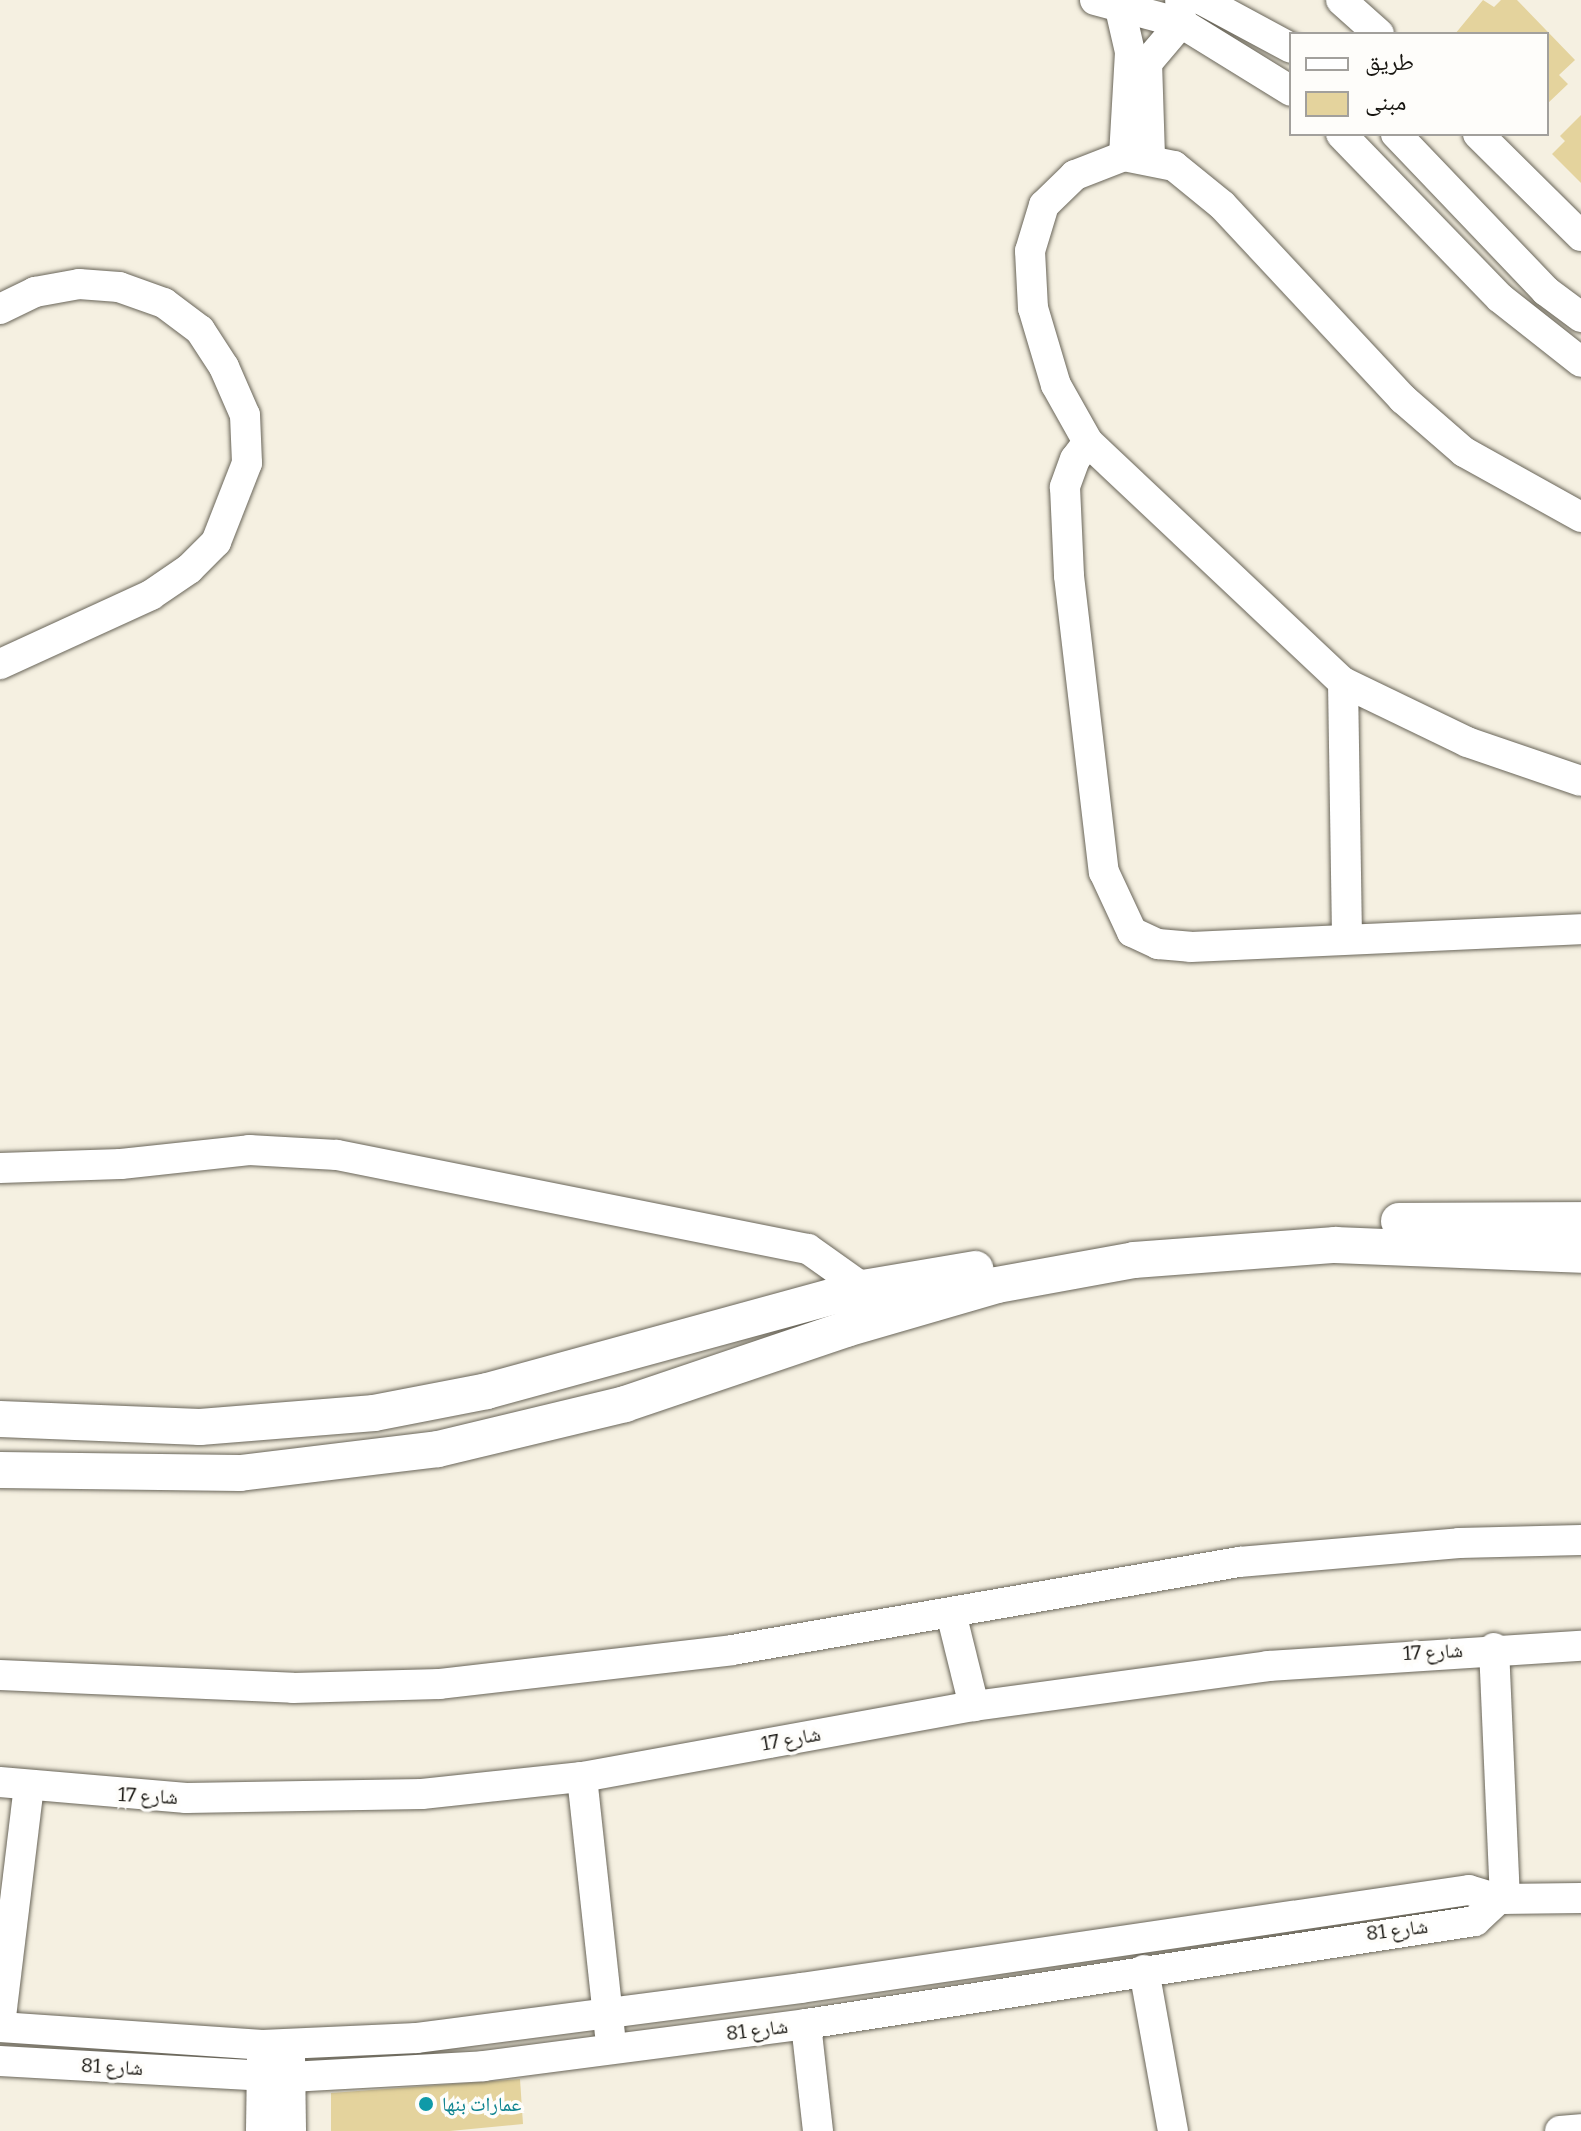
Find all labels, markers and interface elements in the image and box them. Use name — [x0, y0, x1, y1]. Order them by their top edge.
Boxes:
legend — [1289, 32, 1549, 136]
text: طريق — [1365, 48, 1414, 76]
text: مبنى — [1365, 88, 1406, 116]
street label: شارع 17 — [1402, 1638, 1464, 1666]
street label: شارع 17 — [759, 1722, 823, 1756]
street label: شارع 17 — [117, 1782, 179, 1810]
street label: شارع 81 — [1365, 1914, 1429, 1946]
street label: شارع 81 — [725, 2014, 789, 2046]
street label: شارع 81 — [80, 2053, 144, 2081]
place label: عمارات بنها — [442, 2092, 521, 2116]
marker: عمارات بنها — [417, 2095, 435, 2113]

